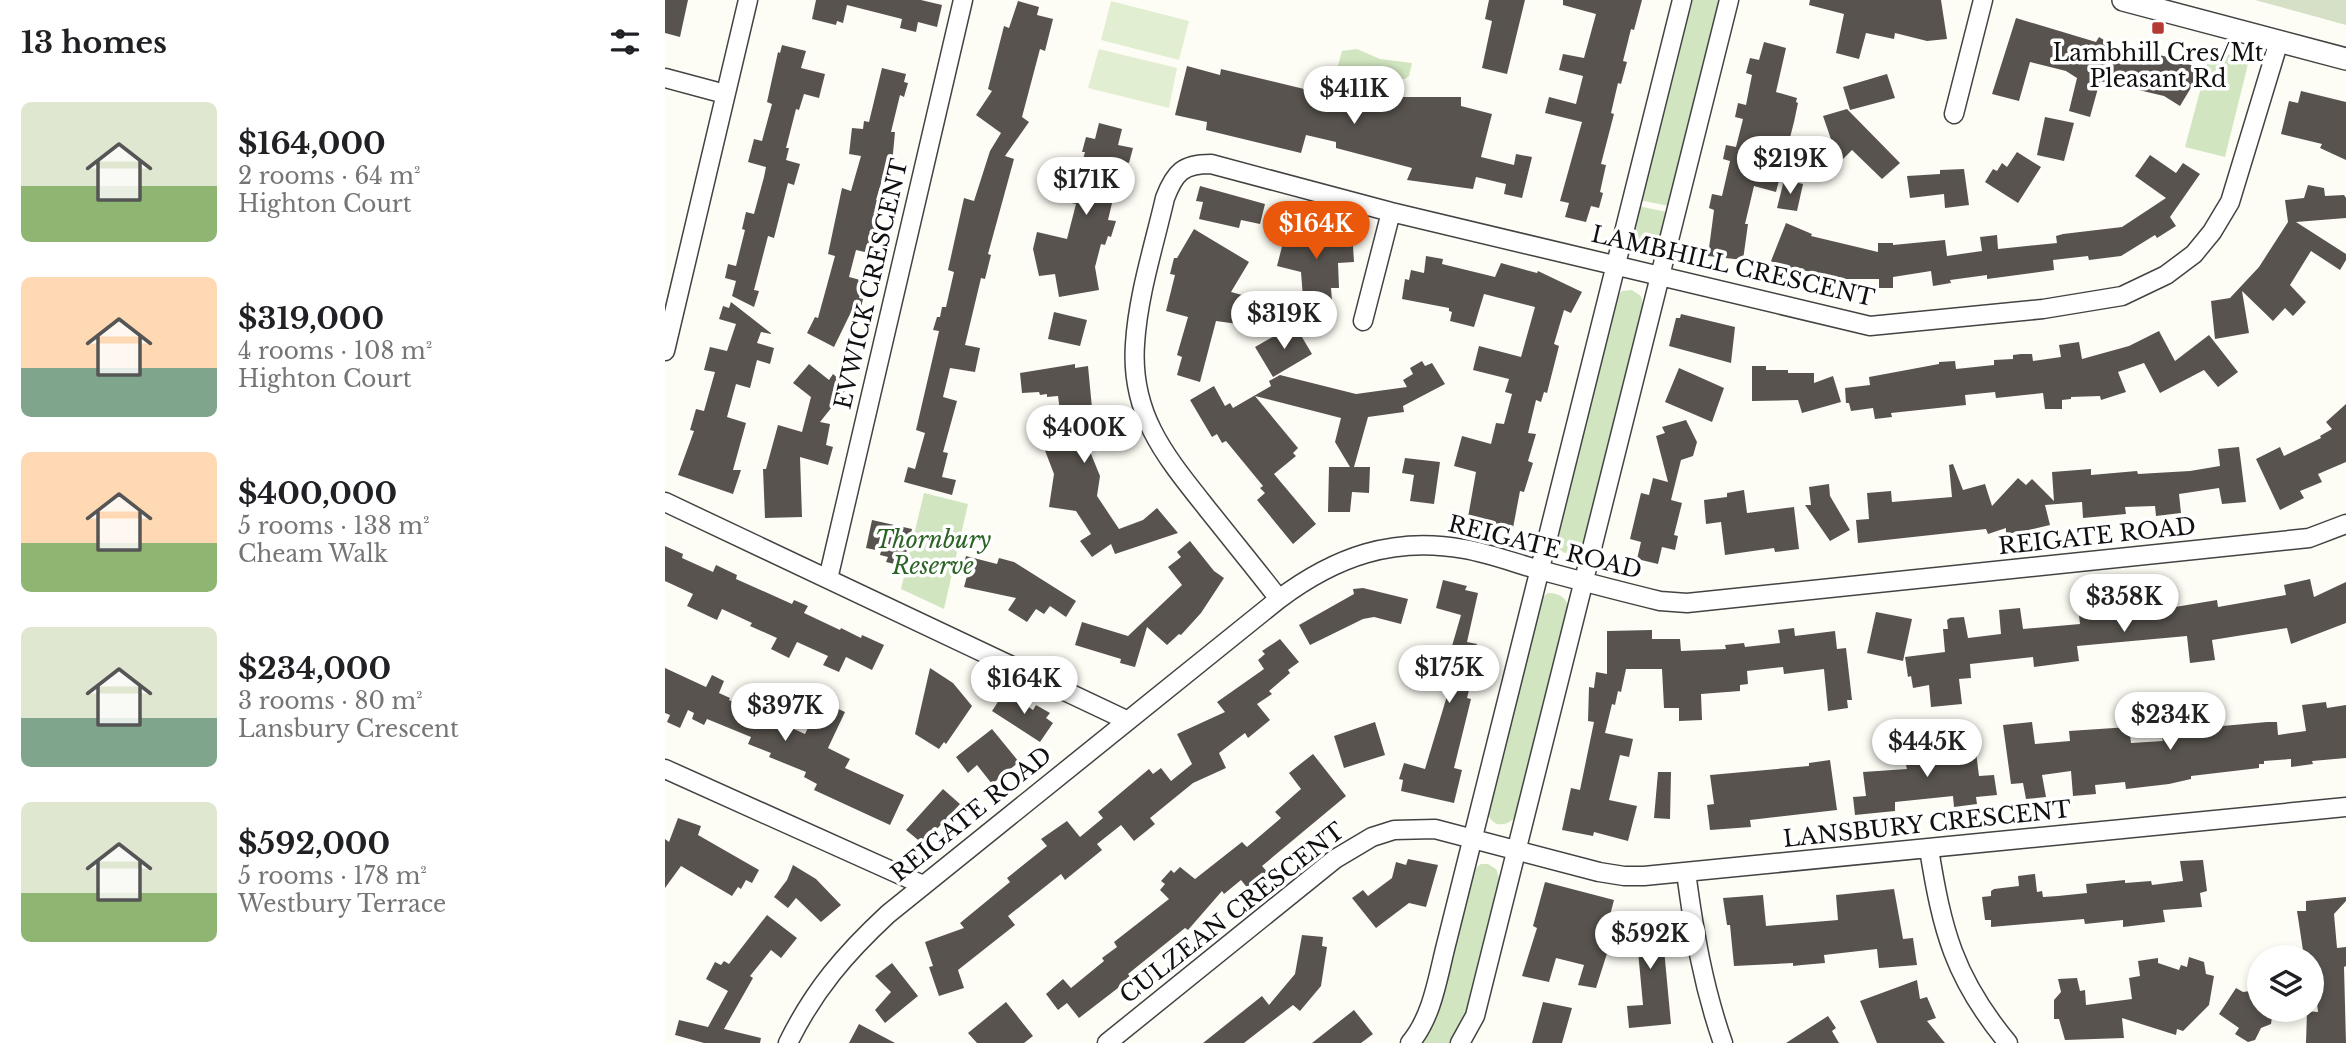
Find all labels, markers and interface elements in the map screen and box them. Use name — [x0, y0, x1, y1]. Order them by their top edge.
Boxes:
marker: Lambhill Cres/Mt Pleasant Rd — [2150, 20, 2166, 36]
icon: filters — [606, 23, 644, 61]
text: 13 homes — [21, 24, 167, 61]
place label: Lambhill Cres/Mt Pleasant Rd — [2052, 39, 2264, 93]
pin: $411K — [1305, 66, 1403, 126]
text: $411K — [1319, 75, 1389, 103]
text: $164,000 — [238, 125, 386, 162]
icon: home — [77, 130, 161, 214]
pin: $219K — [1741, 136, 1839, 196]
text: $219K — [1753, 145, 1827, 173]
street label: EVWICK CRESCENT — [829, 156, 914, 412]
pin: $171K — [1037, 158, 1135, 217]
text: 2 rooms · 64 m² — [238, 162, 421, 190]
text: $171K — [1053, 166, 1119, 194]
text: Highton Court — [238, 190, 411, 218]
pin: $164K — [1267, 202, 1365, 261]
text: $164K — [1279, 210, 1353, 238]
street label: LAMBHILL CRESCENT — [1589, 220, 1878, 312]
pin: $319K — [1235, 292, 1333, 351]
text: $319,000 — [238, 300, 384, 337]
text: $319K — [1247, 300, 1321, 328]
icon: home — [77, 305, 161, 389]
text: 4 rooms · 108 m² — [238, 337, 432, 365]
text: Highton Court — [238, 365, 411, 393]
pin: $400K — [1035, 406, 1133, 465]
text: $400K — [1042, 414, 1126, 442]
text: $400,000 — [238, 475, 397, 512]
icon: home — [77, 480, 161, 564]
street label: REIGATE ROAD — [1445, 509, 1645, 585]
text: 5 rooms · 138 m² — [238, 512, 430, 540]
street label: REIGATE ROAD — [1997, 512, 2197, 560]
park label: Thornbury Reserve — [875, 526, 991, 580]
text: Cheam Walk — [238, 540, 388, 568]
pin: $358K — [2075, 574, 2173, 634]
text: $358K — [2086, 583, 2162, 611]
pin: $175K — [1400, 646, 1498, 705]
text: $234,000 — [238, 650, 391, 687]
text: $175K — [1415, 654, 1483, 682]
icon: home — [77, 655, 161, 739]
pin: $164K — [975, 656, 1073, 716]
text: $164K — [987, 665, 1061, 693]
pin: $397K — [736, 684, 834, 743]
text: 3 rooms · 80 m² — [238, 687, 423, 715]
text: $397K — [747, 692, 823, 720]
pin: $234K — [2121, 692, 2219, 752]
text: $234K — [2131, 701, 2209, 729]
text: Lansbury Crescent — [238, 715, 459, 743]
pin: $445K — [1878, 720, 1976, 779]
text: $445K — [1888, 728, 1966, 756]
street label: REIGATE ROAD — [885, 741, 1057, 887]
street label: LANSBURY CRESCENT — [1782, 795, 2073, 853]
street label: CULZEAN CRESCENT — [1114, 816, 1350, 1009]
text: $592,000 — [238, 825, 390, 862]
icon: home — [77, 830, 161, 914]
text: 5 rooms · 178 m² — [238, 862, 427, 890]
text: Westbury Terrace — [238, 890, 446, 918]
pin: $592K — [1601, 912, 1699, 971]
text: $592K — [1611, 920, 1689, 948]
map controls — [2247, 945, 2324, 1022]
button: layers — [2247, 945, 2324, 1022]

